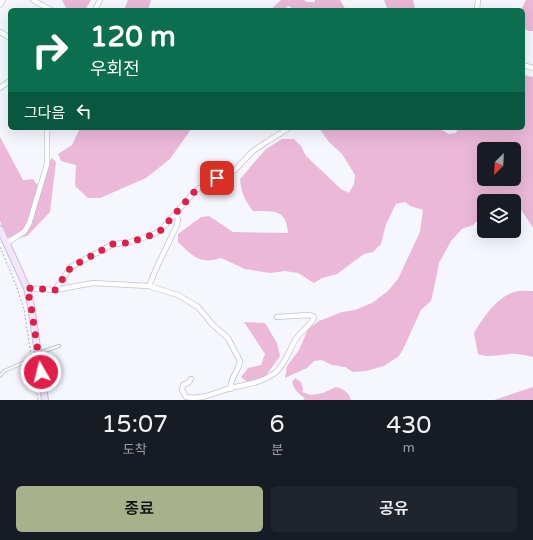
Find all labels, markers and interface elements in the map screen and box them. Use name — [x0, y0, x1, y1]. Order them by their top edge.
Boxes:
text: 120 m — [90, 20, 176, 54]
icon: right — [24, 24, 76, 76]
text: 우회전 — [90, 58, 140, 80]
icon: left — [73, 100, 95, 122]
text: 그다음 — [24, 104, 65, 122]
north arrow — [477, 142, 521, 186]
map controls — [477, 142, 521, 238]
pin — [200, 161, 234, 195]
icon: arrive — [206, 167, 228, 189]
button: layers — [477, 194, 521, 238]
position arrow — [20, 351, 62, 393]
text: 15:07 — [102, 410, 168, 439]
text: 6 — [270, 410, 285, 439]
text: 430 — [386, 411, 431, 440]
text: m — [403, 440, 415, 456]
text: 도착 — [123, 442, 147, 458]
text: 분 — [271, 442, 283, 458]
button: 종료 — [16, 486, 263, 532]
button: 공유 — [271, 486, 517, 532]

